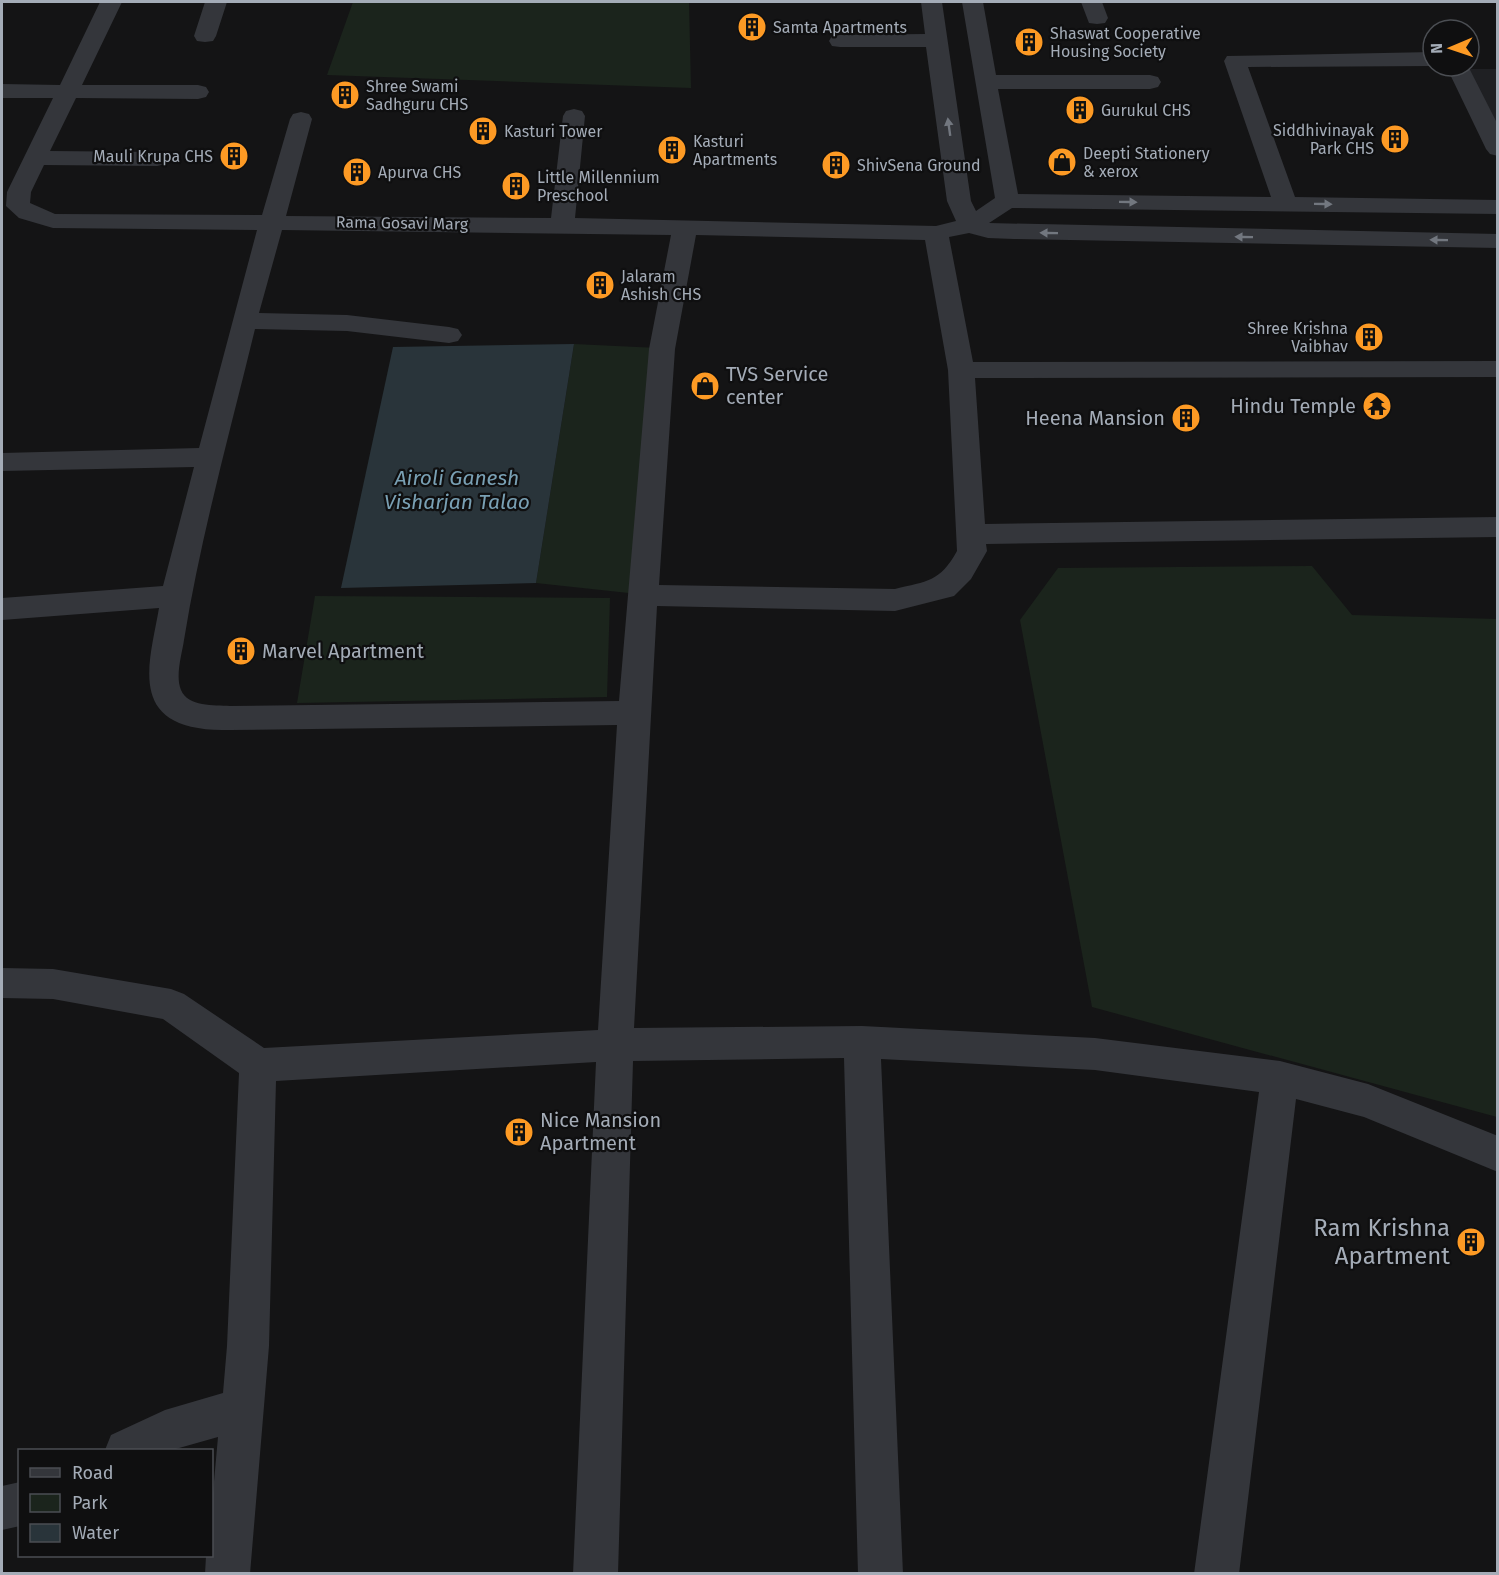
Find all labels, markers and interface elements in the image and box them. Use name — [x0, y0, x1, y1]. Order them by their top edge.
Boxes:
building icon: Samta Apartments — [736, 11, 768, 43]
place label: Samta Apartments — [773, 18, 907, 37]
north arrow — [1421, 18, 1481, 78]
place label: Shaswat Cooperative Housing Society — [1050, 24, 1201, 61]
building icon: Shaswat Cooperative Housing Society — [1013, 26, 1045, 58]
text: N — [1427, 43, 1446, 54]
place label: Shree Swami Sadhguru CHS — [366, 77, 468, 114]
building icon: Shree Swami Sadhguru CHS — [329, 79, 361, 111]
building icon: Gurukul CHS — [1064, 94, 1096, 126]
place label: Gurukul CHS — [1101, 101, 1191, 120]
building icon: Kasturi Tower — [467, 115, 499, 147]
one-way arrow — [944, 118, 953, 137]
place label: Siddhivinayak Park CHS — [1273, 121, 1375, 158]
place label: Kasturi Tower — [504, 122, 603, 141]
building icon: Siddhivinayak Park CHS — [1379, 123, 1411, 155]
place label: Kasturi Apartments — [693, 132, 777, 169]
building icon: Kasturi Apartments — [656, 134, 688, 166]
building icon: Mauli Krupa CHS — [218, 140, 250, 172]
place label: Deepti Stationery & xerox — [1083, 144, 1210, 181]
shop icon: Deepti Stationery & xerox — [1046, 146, 1078, 178]
place label: Mauli Krupa CHS — [93, 147, 213, 166]
building icon: ShivSena Ground — [820, 149, 852, 181]
building icon: Apurva CHS — [341, 156, 373, 188]
place label: ShivSena Ground — [857, 156, 981, 175]
place label: Apurva CHS — [378, 163, 462, 182]
place label: Little Millennium Preschool — [537, 168, 660, 205]
building icon: Little Millennium Preschool — [500, 170, 532, 202]
one-way arrow — [1118, 197, 1137, 207]
one-way arrow — [1313, 199, 1332, 209]
street label: Rama Gosavi Marg — [336, 212, 469, 234]
one-way arrow — [1040, 228, 1059, 238]
one-way arrow — [1235, 232, 1254, 241]
one-way arrow — [1430, 235, 1449, 245]
place label: Jalaram Ashish CHS — [621, 267, 701, 304]
building icon: Jalaram Ashish CHS — [584, 269, 616, 301]
place label: Shree Krishna Vaibhav — [1247, 319, 1348, 356]
building icon: Shree Krishna Vaibhav — [1353, 321, 1385, 353]
place label: TVS Service center — [726, 362, 828, 409]
shop icon: TVS Service center — [689, 370, 721, 402]
temple icon: Hindu Temple — [1361, 390, 1393, 422]
place label: Hindu Temple — [1230, 394, 1356, 418]
building icon: Heena Mansion — [1170, 402, 1202, 434]
place label: Heena Mansion — [1025, 406, 1165, 430]
water label: Airoli Ganesh Visharjan Talao — [384, 465, 530, 515]
building icon: Marvel Apartment — [225, 635, 257, 667]
place label: Marvel Apartment — [262, 639, 425, 663]
place label: Nice Mansion Apartment — [540, 1108, 661, 1155]
building icon: Nice Mansion Apartment — [503, 1116, 535, 1148]
place label: Ram Krishna Apartment — [1313, 1214, 1450, 1270]
building icon: Ram Krishna Apartment — [1455, 1226, 1487, 1258]
legend — [18, 1449, 213, 1557]
text: Road — [72, 1462, 114, 1484]
text: Park — [72, 1492, 108, 1514]
text: Water — [72, 1522, 119, 1544]

